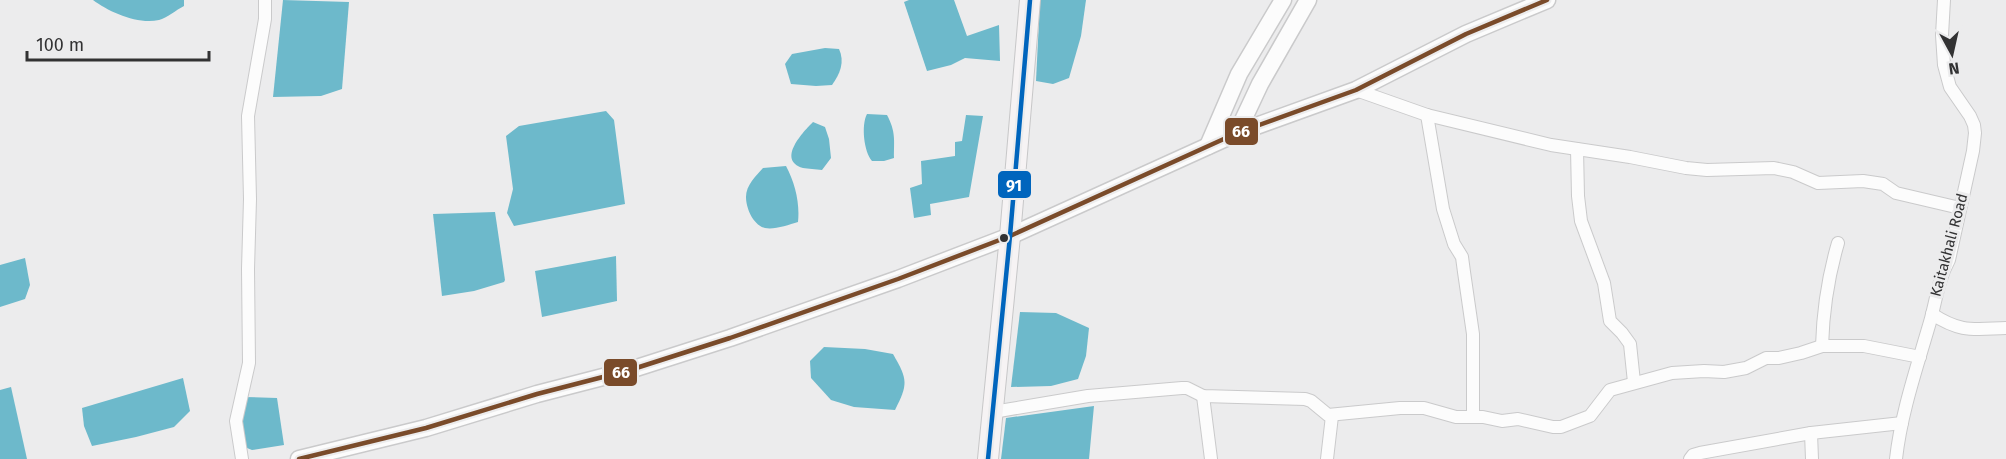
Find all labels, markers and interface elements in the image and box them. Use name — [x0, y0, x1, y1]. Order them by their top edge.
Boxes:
scale bar — [27, 24, 208, 62]
north arrow — [1922, 24, 1982, 84]
text: 100 m — [36, 34, 84, 56]
text: N — [1947, 58, 1961, 79]
line badge: 66 — [1224, 117, 1259, 146]
text: 66 — [1232, 122, 1250, 141]
line badge: 91 — [997, 170, 1032, 199]
text: 91 — [1006, 176, 1022, 195]
street label: Kaitakhali Road — [1927, 191, 1971, 299]
unlabelled marker — [998, 232, 1010, 244]
line badge: 66 — [603, 358, 638, 387]
text: 66 — [612, 363, 630, 382]

